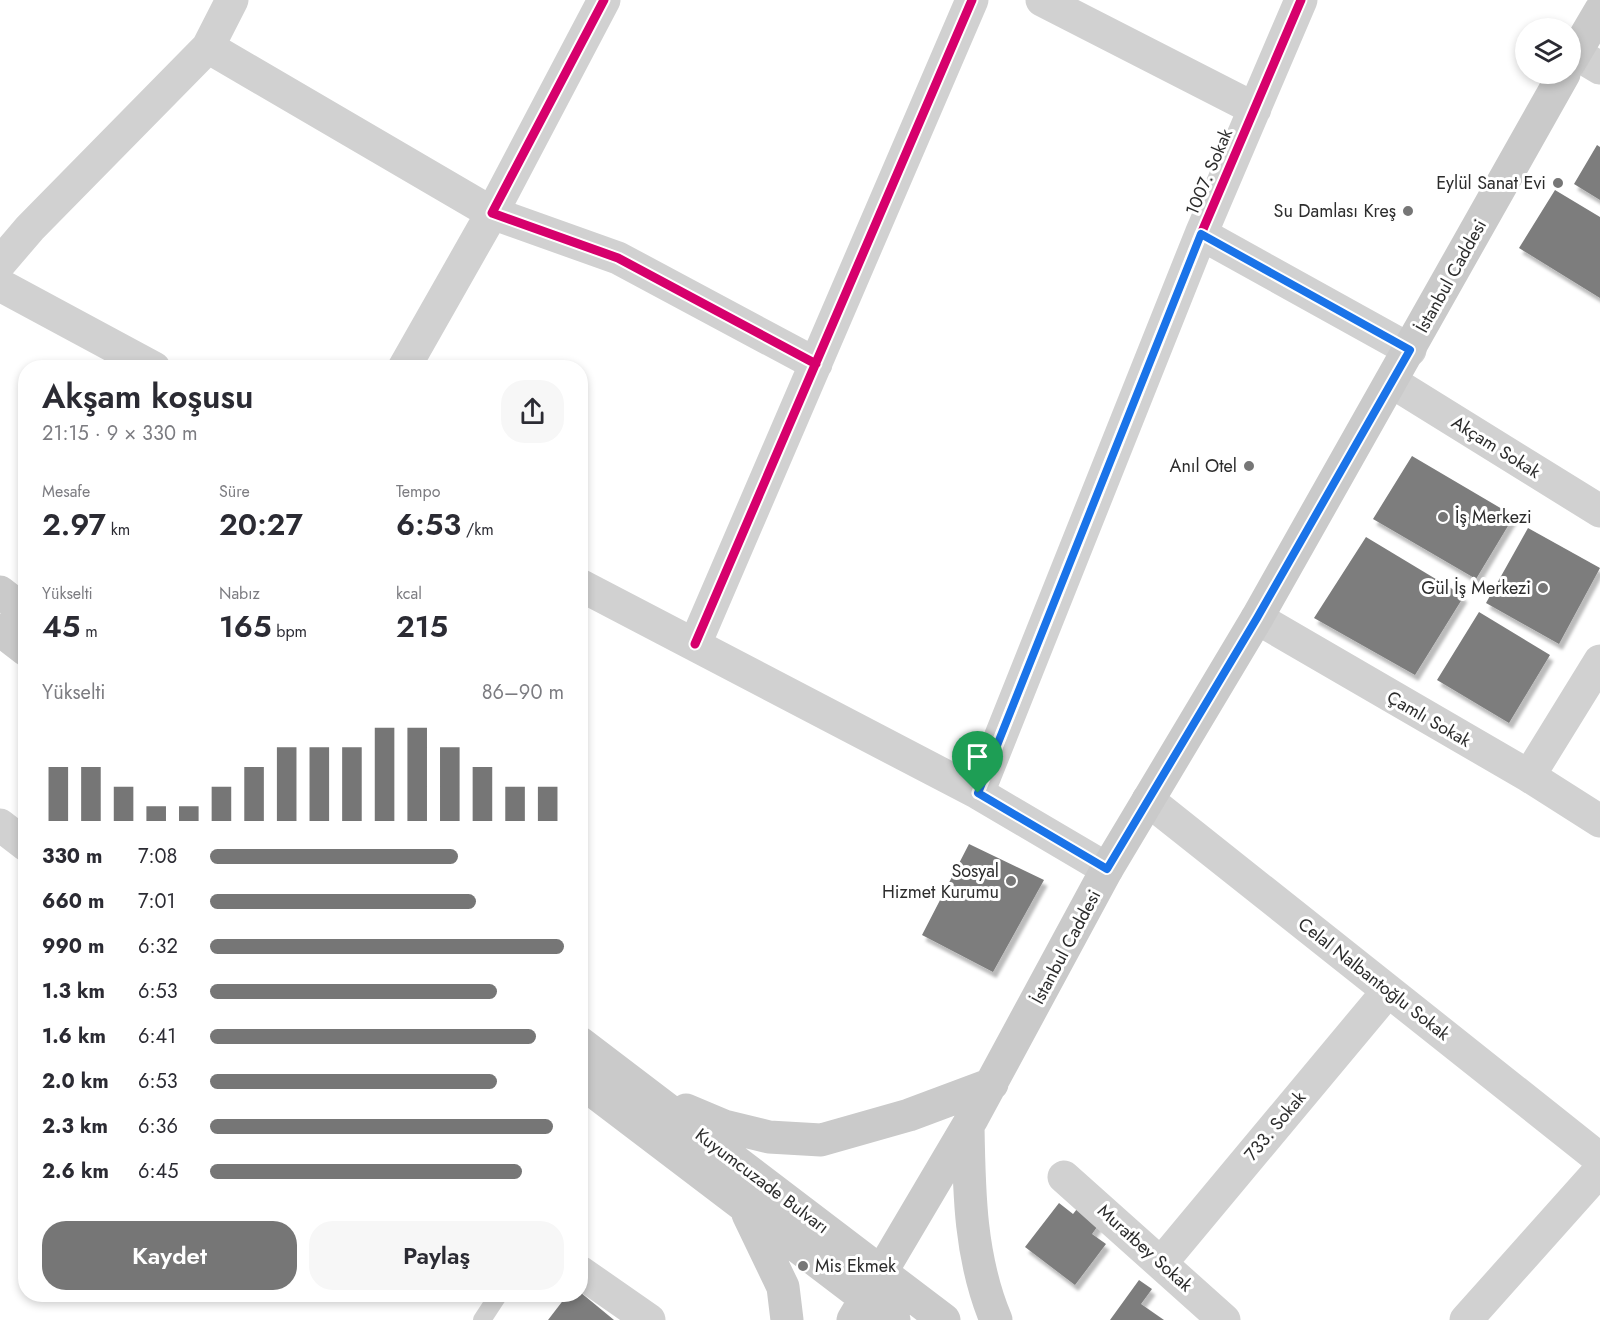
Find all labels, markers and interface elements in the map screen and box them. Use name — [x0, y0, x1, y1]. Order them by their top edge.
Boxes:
map controls — [1515, 18, 1581, 84]
button: layers — [1515, 18, 1581, 84]
street label: 1007. Sokak — [1179, 124, 1239, 220]
place label: Eylül Sanat Evi — [1436, 170, 1546, 196]
marker: Eylül Sanat Evi — [1551, 176, 1565, 190]
place label: Su Damlası Kreş — [1274, 198, 1396, 224]
marker: Su Damlası Kreş — [1401, 204, 1415, 218]
street label: İstanbul Caddesi — [1409, 215, 1493, 337]
text: Akşam koşusu — [42, 373, 253, 420]
button: share — [501, 380, 564, 443]
street label: Akçam Sokak — [1447, 409, 1546, 485]
text: 21:15 · 9 × 330 m — [42, 419, 198, 448]
place label: Anıl Otel — [1170, 453, 1237, 479]
marker: Anıl Otel — [1242, 459, 1256, 473]
text: Mesafe — [42, 480, 90, 503]
text: Süre — [219, 480, 250, 503]
text: Tempo — [396, 480, 440, 503]
text: 2.97 — [42, 503, 106, 546]
text: 20:27 — [219, 503, 303, 546]
text: 6:53 — [396, 503, 461, 546]
place label: İş Merkezi — [1455, 504, 1532, 530]
marker: İş Merkezi — [1436, 510, 1450, 524]
text: km — [106, 518, 130, 541]
text: /km — [461, 518, 494, 541]
place label: Gül İş Merkezi — [1421, 575, 1531, 601]
marker: Gül İş Merkezi — [1536, 581, 1550, 595]
text: Yükselti — [42, 582, 93, 605]
text: Nabız — [219, 582, 260, 605]
text: kcal — [396, 582, 422, 605]
text: 45 — [42, 605, 80, 648]
text: 165 — [219, 605, 272, 648]
text: 215 — [396, 605, 448, 648]
text: m — [80, 620, 98, 643]
text: bpm — [272, 620, 307, 643]
text: Yükselti — [42, 678, 105, 707]
text: 86–90 m — [482, 678, 564, 707]
street label: Çamlı Sokak — [1382, 684, 1476, 754]
pin — [952, 731, 1003, 793]
icon: arrive — [961, 740, 994, 773]
text: 330 m — [42, 842, 102, 871]
text: 7:08 — [138, 842, 177, 871]
place label: Sosyal Hizmet Kurumu — [882, 858, 999, 905]
marker: Sosyal Hizmet Kurumu — [1004, 874, 1018, 888]
street label: İstanbul Caddesi — [1025, 885, 1107, 1009]
text: 660 m — [42, 887, 104, 916]
text: 7:01 — [138, 887, 176, 916]
street label: Celal Nalbantoğlu Sokak — [1292, 911, 1456, 1047]
text: 990 m — [42, 932, 104, 961]
text: 6:32 — [138, 932, 178, 961]
text: 1.3 km — [42, 977, 105, 1006]
text: 6:53 — [138, 977, 178, 1006]
text: 1.6 km — [42, 1022, 106, 1051]
text: 6:41 — [138, 1022, 176, 1051]
text: 2.0 km — [42, 1067, 109, 1096]
text: 6:53 — [138, 1067, 178, 1096]
street label: 733. Sokak — [1238, 1085, 1312, 1166]
text: 2.3 km — [42, 1112, 108, 1141]
text: 6:36 — [138, 1112, 178, 1141]
street label: Kuyumcuzade Bulvarı — [690, 1122, 834, 1240]
text: 2.6 km — [42, 1157, 109, 1186]
text: 6:45 — [138, 1157, 178, 1186]
street label: Muratbey Sokak — [1092, 1198, 1198, 1298]
button: Kaydet — [42, 1221, 297, 1290]
button: Paylaş — [309, 1221, 564, 1290]
place label: Mis Ekmek — [815, 1253, 896, 1279]
marker: Mis Ekmek — [796, 1259, 810, 1273]

